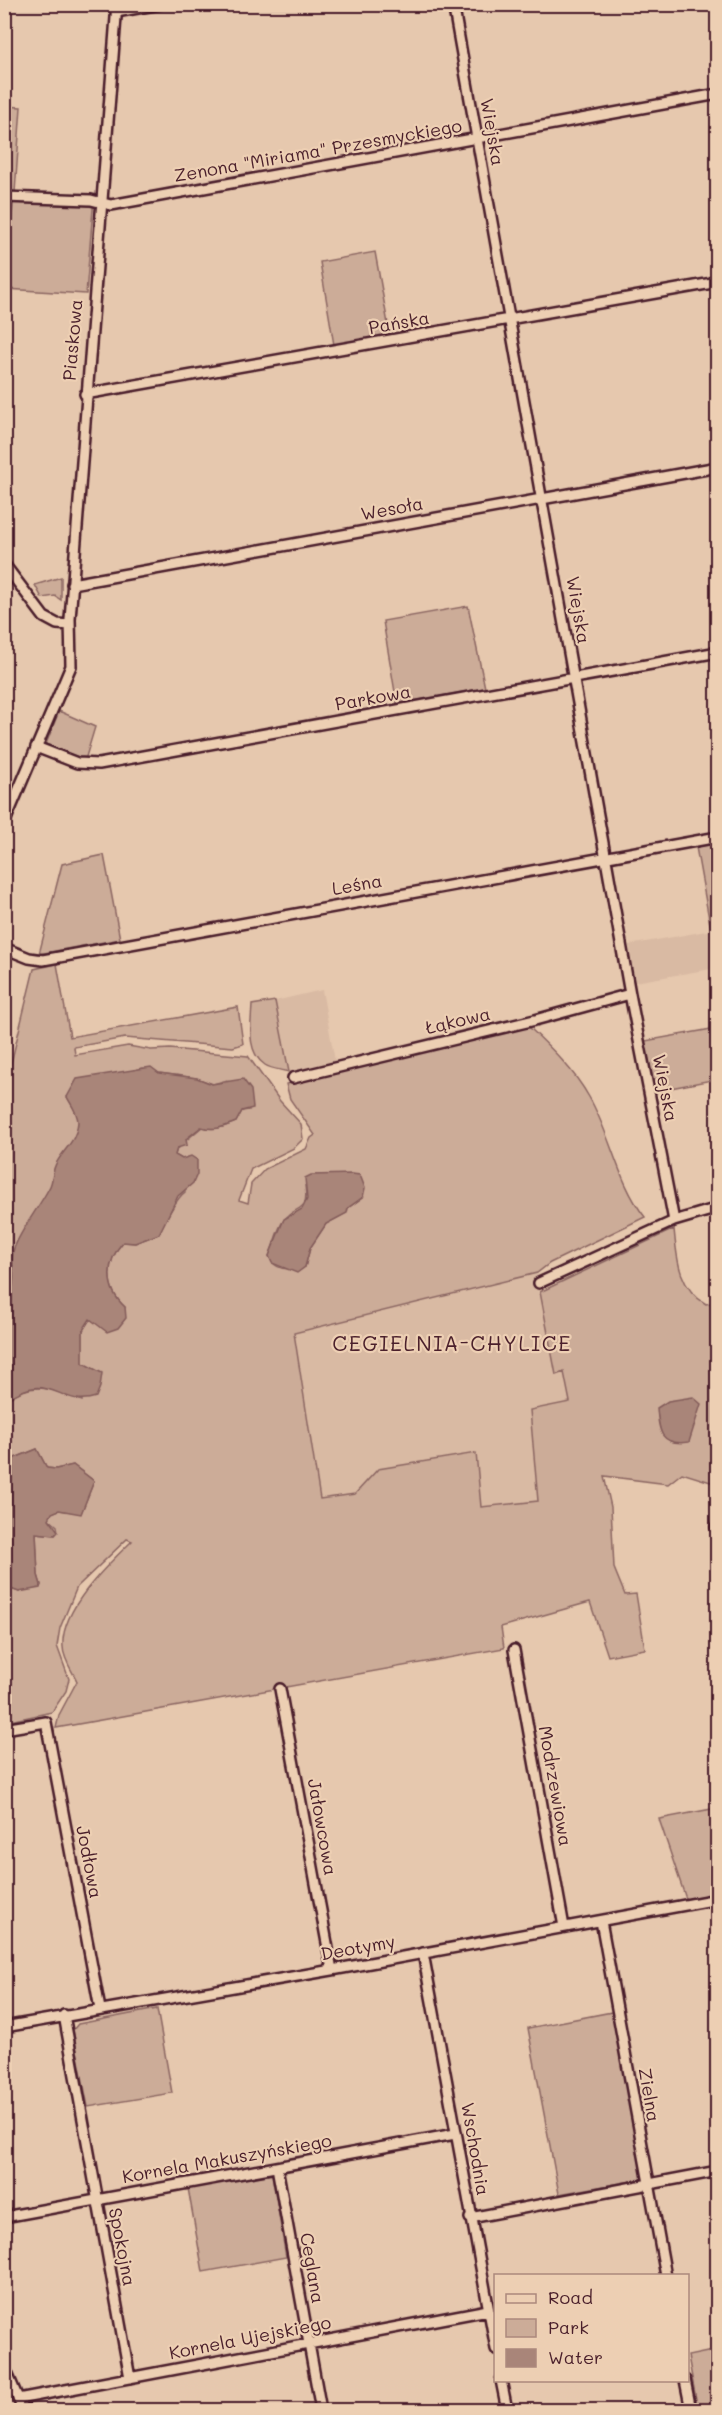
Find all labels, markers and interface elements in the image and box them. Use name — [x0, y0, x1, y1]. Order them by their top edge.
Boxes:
street label: Wiejska — [475, 96, 511, 167]
street label: Zenona "Miriama" Przesmyckiego — [172, 113, 464, 187]
street label: Piaskowa — [56, 298, 88, 382]
street label: Pańska — [366, 305, 431, 339]
street label: Wesoła — [359, 491, 425, 525]
street label: Wiejska — [561, 574, 597, 645]
street label: Parkowa — [333, 679, 413, 715]
street label: Leśna — [330, 868, 384, 900]
street label: Łąkowa — [423, 1001, 493, 1039]
street label: Wiejska — [648, 1052, 684, 1123]
district label: CEGIELNIA-CHYLICE — [332, 1329, 572, 1356]
street label: Modrzewiowa — [534, 1724, 578, 1848]
street label: Jałowcowa — [303, 1777, 343, 1877]
street label: Jodłowa — [71, 1823, 109, 1900]
street label: Deotymy — [319, 1929, 397, 1965]
street label: Zielna — [633, 2066, 667, 2124]
street label: Wschodnia — [456, 2100, 496, 2197]
street label: Kornela Makuszyńskiego — [120, 2128, 334, 2188]
street label: Spokojna — [104, 2206, 142, 2288]
street label: Ceglana — [295, 2231, 331, 2305]
legend — [494, 2274, 689, 2382]
text: Road — [548, 2285, 593, 2309]
street label: Kornela Ujejskiego — [167, 2309, 333, 2364]
text: Park — [548, 2315, 589, 2339]
text: Water — [548, 2345, 603, 2369]

